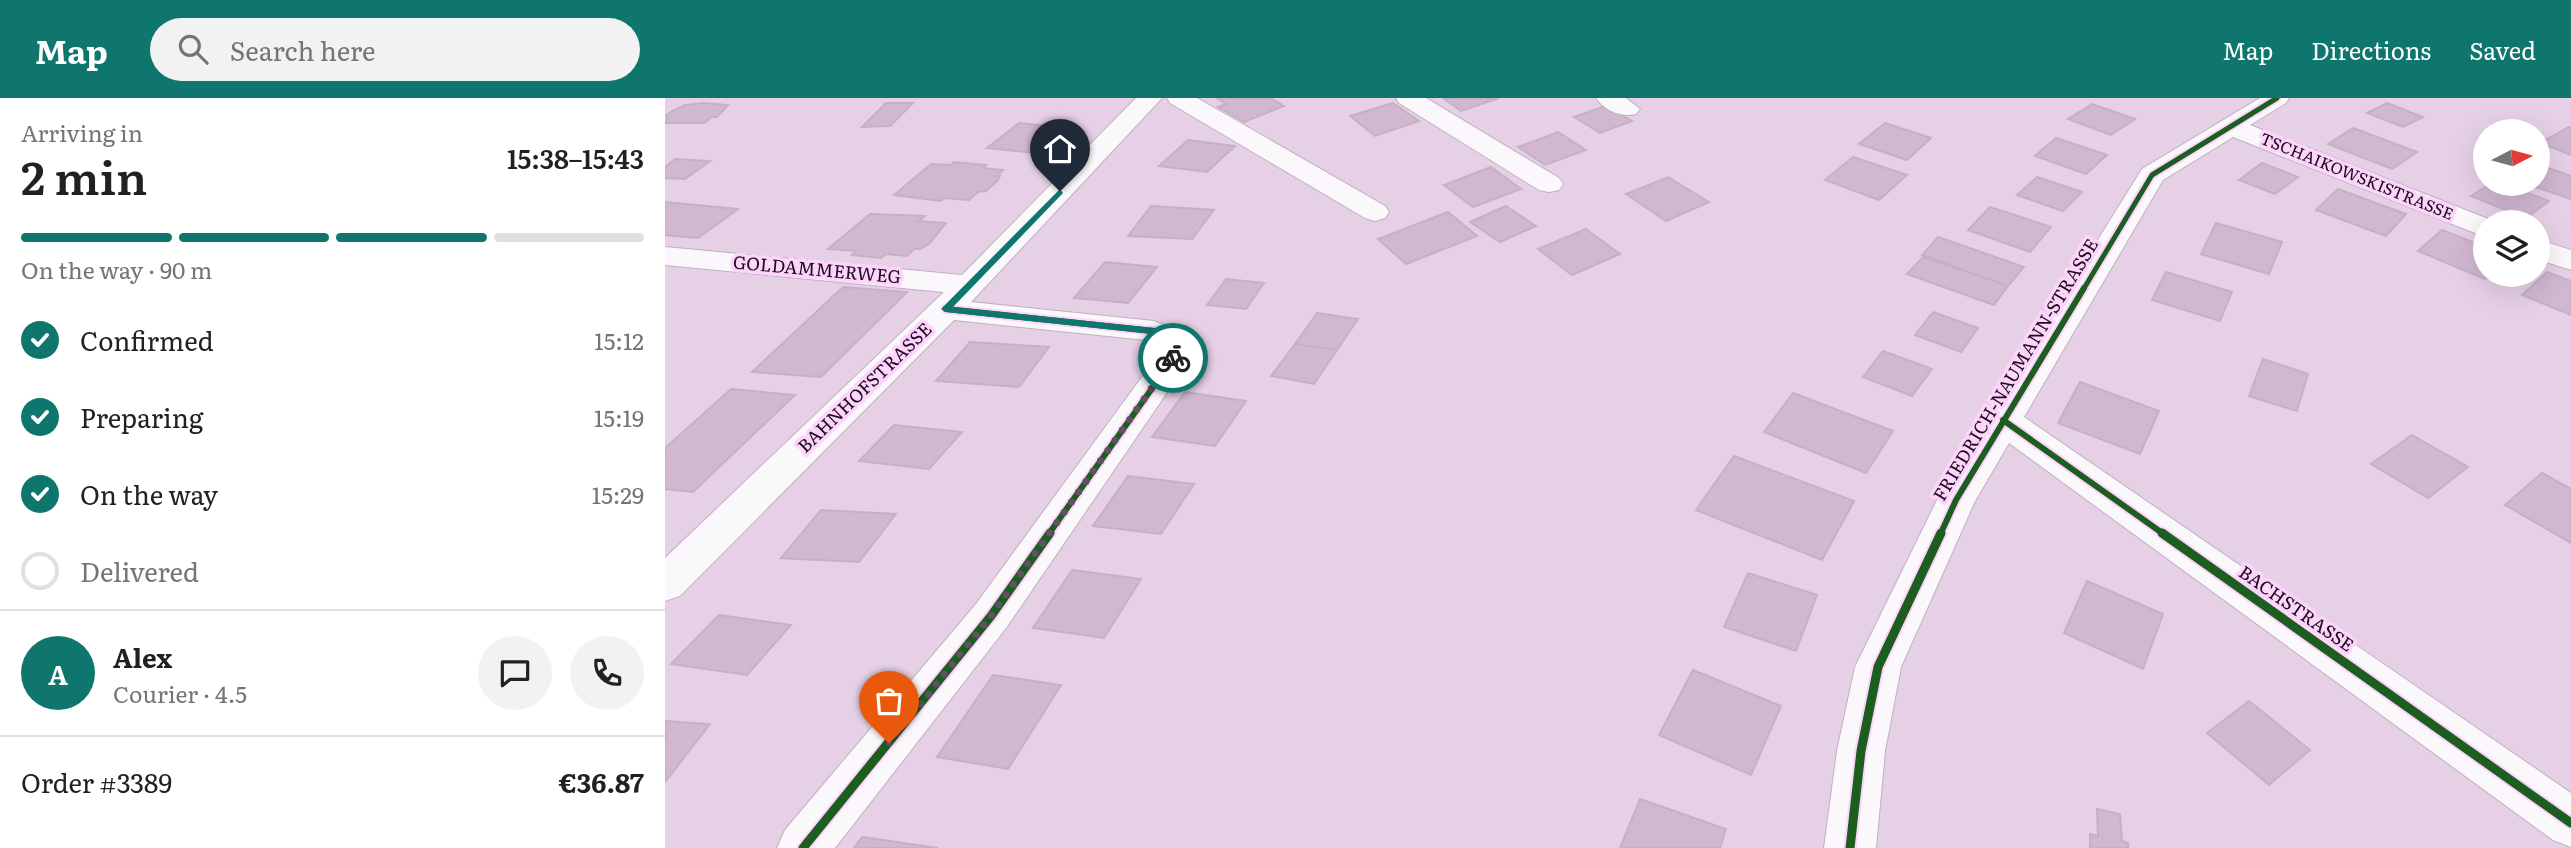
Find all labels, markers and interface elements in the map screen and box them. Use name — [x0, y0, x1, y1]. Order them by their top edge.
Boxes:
search box — [150, 18, 640, 81]
text: Map — [35, 25, 108, 74]
icon: search — [174, 30, 212, 68]
text: Search here — [230, 30, 376, 69]
text: Map — [2222, 32, 2273, 67]
text: Directions — [2311, 32, 2431, 67]
text: Saved — [2469, 32, 2536, 67]
text: Arriving in — [21, 115, 143, 149]
pin — [1030, 119, 1090, 191]
north arrow — [2473, 119, 2550, 196]
map controls — [2473, 119, 2550, 287]
street label: TSCHAIKOWSKISTRASSE — [2257, 125, 2458, 225]
icon: home — [1041, 130, 1079, 168]
text: 15:38–15:43 — [507, 138, 644, 177]
text: 2 min — [21, 141, 147, 209]
button: layers — [2473, 210, 2550, 287]
street label: FRIEDRICH-NAUMANN-STRASSE — [1925, 233, 2104, 506]
street label: GOLDAMMERWEG — [732, 248, 902, 289]
text: On the way · 90 m — [21, 252, 212, 286]
street label: BAHNHOFSTRASSE — [791, 316, 937, 458]
text: Confirmed — [80, 320, 214, 359]
icon: check — [21, 321, 59, 359]
text: 15:12 — [594, 323, 644, 357]
courier — [1138, 323, 1208, 393]
icon: bike — [1154, 339, 1192, 377]
text: Preparing — [80, 397, 203, 436]
icon: check — [21, 398, 59, 436]
text: 15:19 — [594, 400, 644, 434]
text: On the way — [80, 474, 218, 513]
icon: check — [21, 475, 59, 513]
text: 15:29 — [592, 477, 644, 511]
text: Delivered — [80, 551, 199, 590]
street label: BACHSTRASSE — [2234, 558, 2360, 658]
button: chat — [478, 636, 552, 710]
button: phone — [570, 636, 644, 710]
text: Alex — [113, 637, 172, 676]
text: A — [48, 654, 68, 693]
pin — [859, 671, 919, 743]
text: Courier · 4.5 — [113, 676, 247, 710]
icon: bag — [870, 682, 908, 720]
text: Order #3389 — [21, 762, 172, 801]
text: €36.87 — [559, 762, 644, 801]

